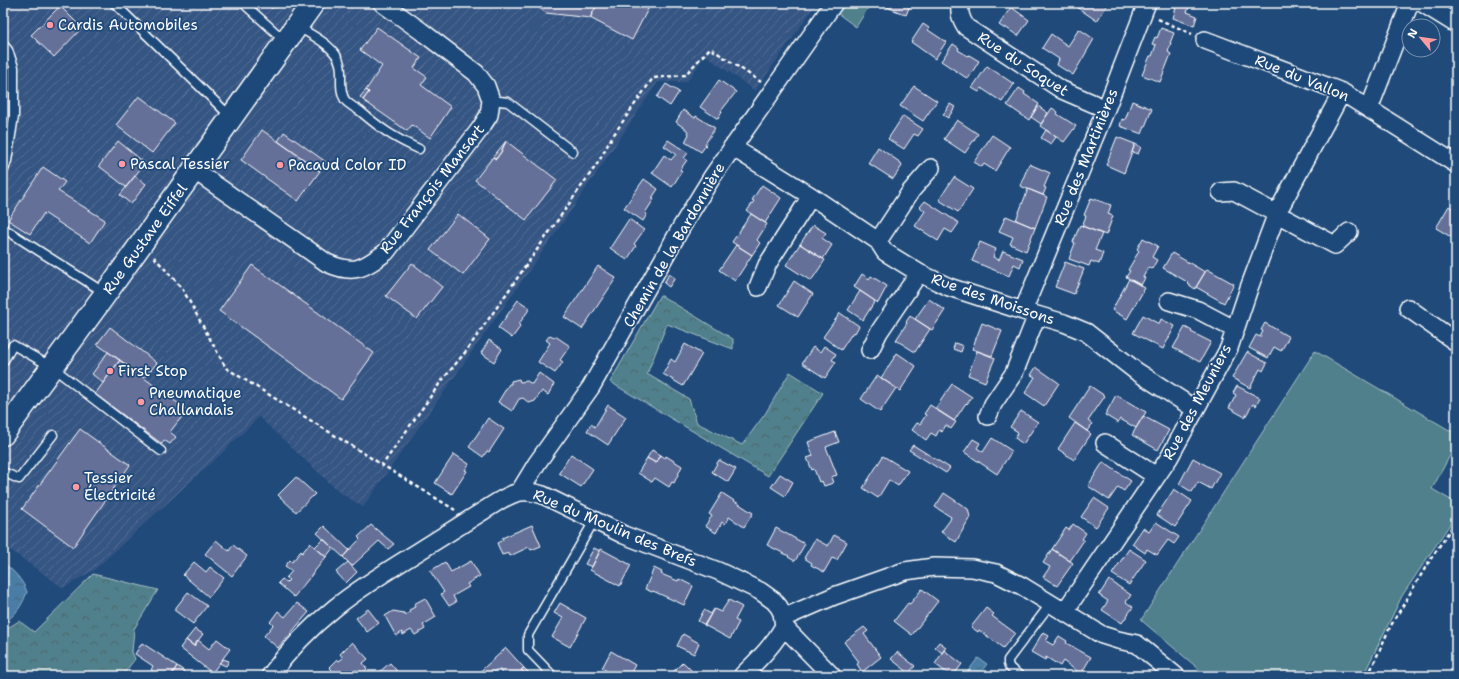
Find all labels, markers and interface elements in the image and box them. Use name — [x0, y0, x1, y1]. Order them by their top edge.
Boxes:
place label: Cardis Automobiles — [58, 15, 198, 35]
north arrow — [1401, 18, 1441, 58]
marker: Cardis Automobiles — [45, 20, 55, 30]
text: N — [1404, 26, 1422, 41]
street label: Rue du Soquet — [974, 27, 1072, 101]
street label: Rue du Vallon — [1252, 50, 1352, 106]
street label: Rue des Martinières — [1049, 86, 1123, 228]
street label: Rue François Mansart — [375, 120, 489, 258]
place label: Pascal Tessier — [130, 154, 230, 174]
place label: Pacaud Color ID — [288, 155, 406, 175]
marker: Pascal Tessier — [117, 159, 127, 169]
street label: Chemin de la Bardonnière — [619, 159, 729, 331]
marker: Pacaud Color ID — [275, 160, 285, 170]
street label: Rue Gustave Eiffel — [98, 179, 192, 298]
street label: Rue des Moissons — [929, 268, 1057, 330]
street label: Rue des Meuniers — [1158, 340, 1236, 464]
place label: First Stop — [118, 361, 187, 381]
marker: First Stop — [105, 366, 115, 376]
place label: Pneumatique Challandais — [149, 383, 241, 420]
marker: Pneumatique Challandais — [136, 397, 146, 407]
place label: Tessier Électricité — [84, 468, 156, 505]
marker: Tessier Électricité — [71, 482, 81, 492]
street label: Rue du Moulin des Brefs — [530, 484, 700, 572]

